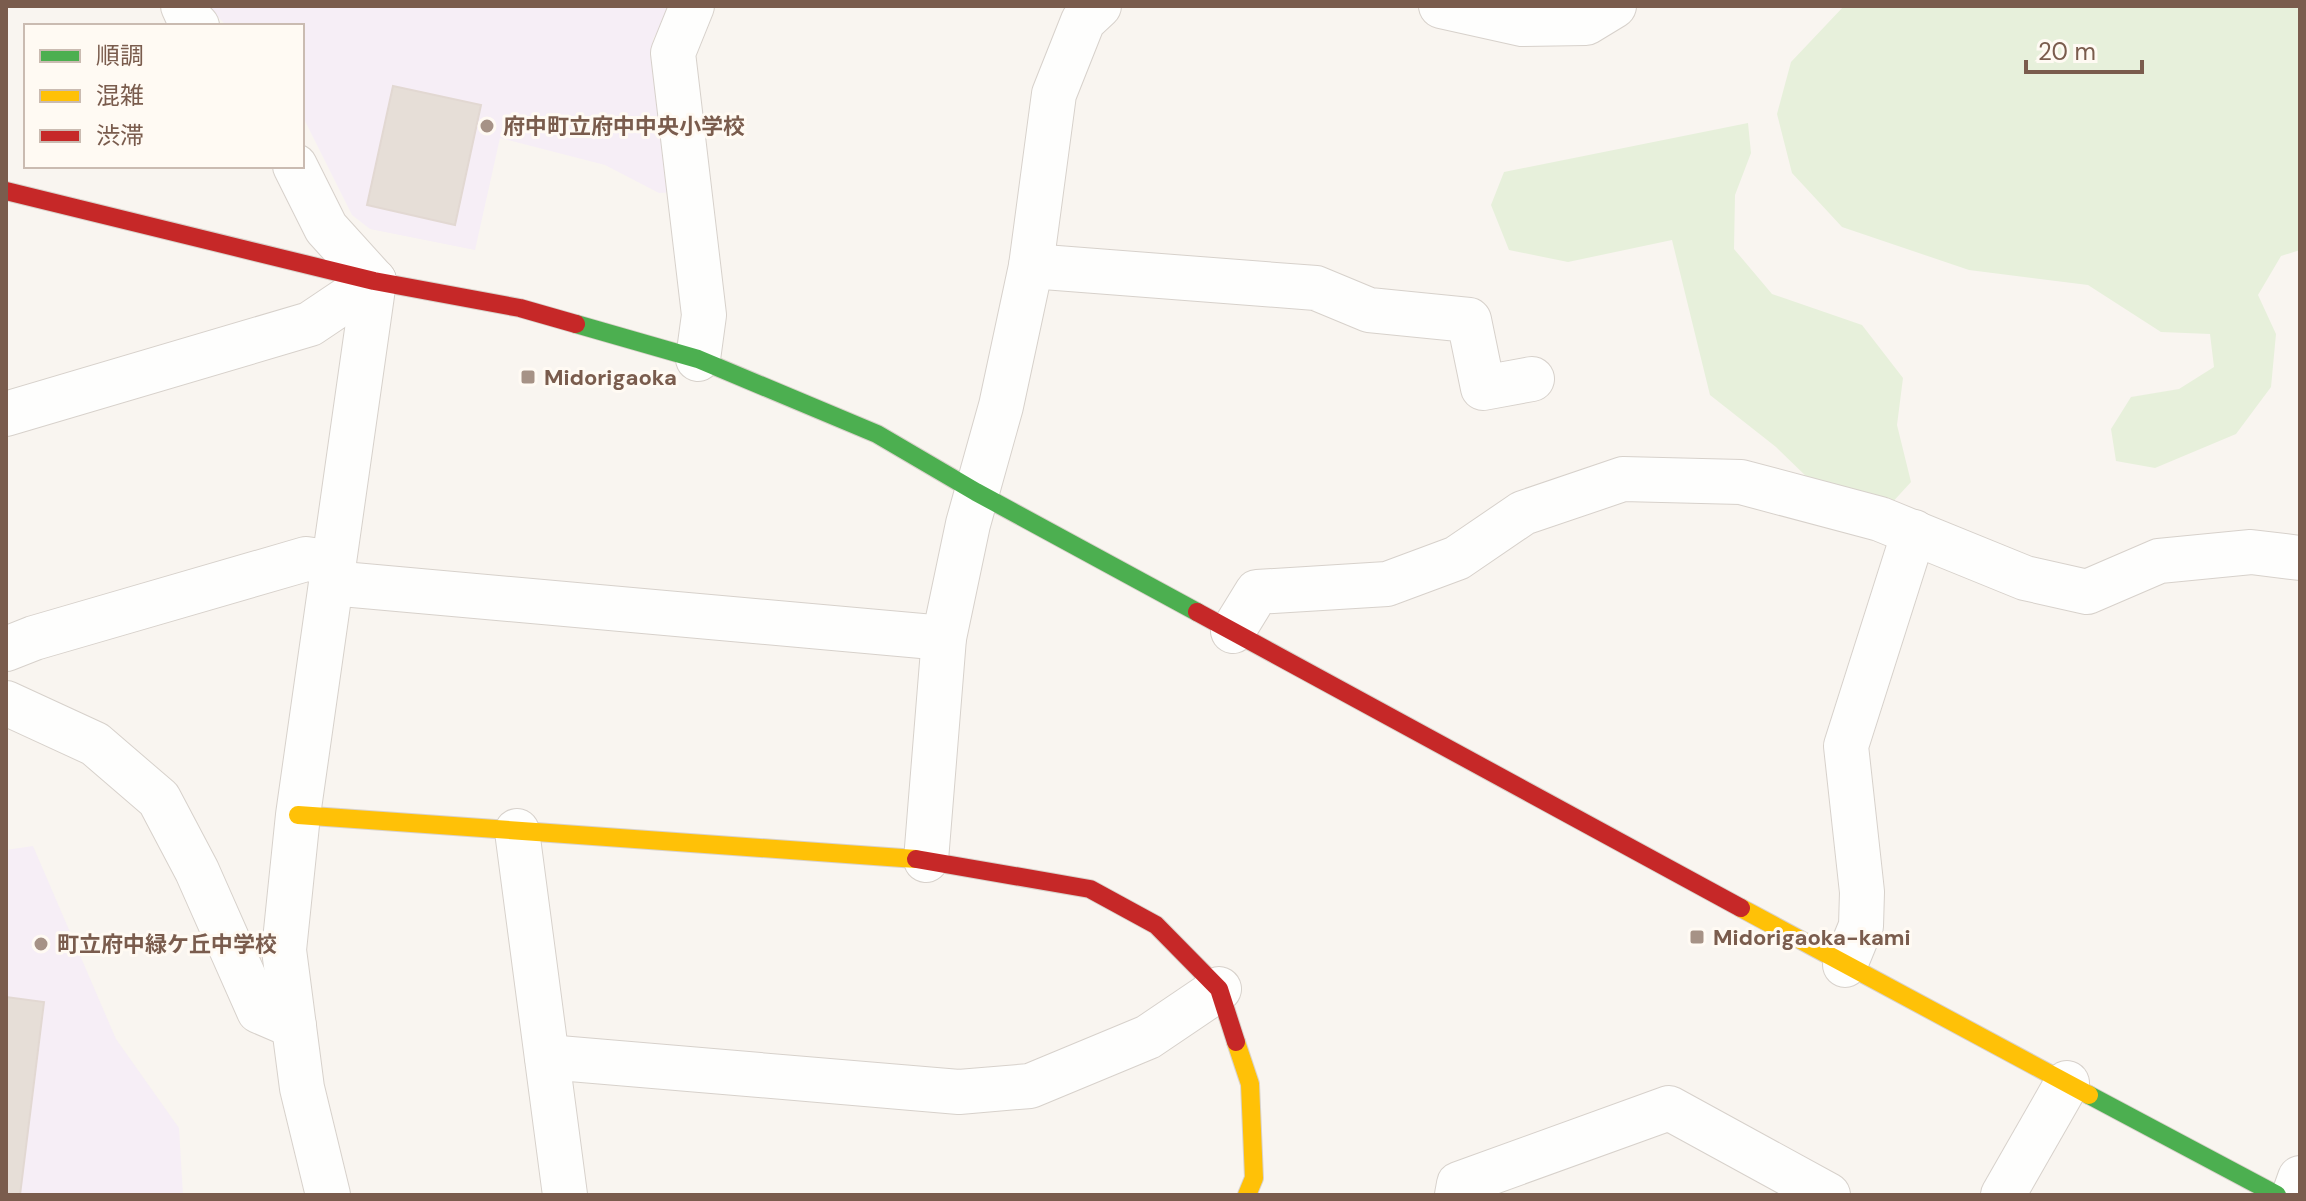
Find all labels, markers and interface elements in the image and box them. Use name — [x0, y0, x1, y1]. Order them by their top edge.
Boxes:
legend — [24, 24, 304, 168]
scale bar — [2026, 24, 2142, 74]
text: 20 m — [2038, 36, 2096, 67]
text: 順調 — [96, 40, 144, 71]
text: 混雑 — [96, 80, 144, 111]
place label: 府中町立府中中央小学校 — [503, 112, 745, 141]
marker: 府中町立府中中央小学校 — [478, 117, 496, 135]
text: 渋滞 — [96, 120, 144, 151]
place label: Midorigaoka — [544, 363, 677, 392]
marker: Midorigaoka — [519, 368, 537, 386]
place label: Midorigaoka-kami — [1713, 923, 1911, 952]
marker: Midorigaoka-kami — [1688, 928, 1706, 946]
place label: 町立府中緑ケ丘中学校 — [57, 930, 277, 959]
marker: 町立府中緑ケ丘中学校 — [32, 935, 50, 953]

